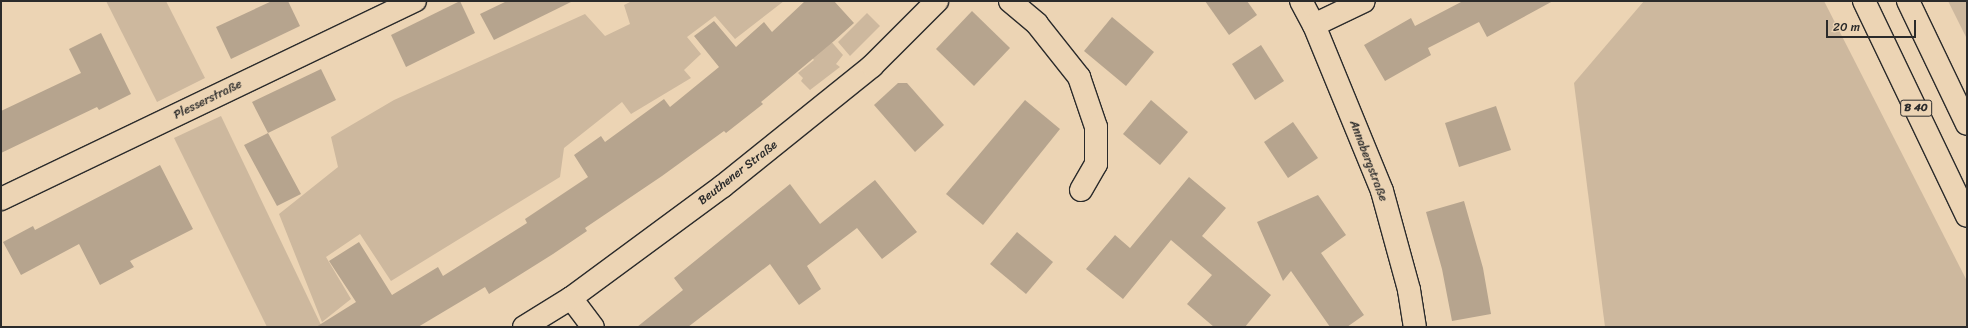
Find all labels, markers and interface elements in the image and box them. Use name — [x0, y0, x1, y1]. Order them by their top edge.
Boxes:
scale bar — [1828, 12, 1918, 38]
text: 20 m — [1833, 16, 1860, 38]
street label: Plesserstraße — [172, 77, 244, 123]
road number: B 40 — [1900, 99, 1932, 117]
street label: Annabergstraße — [1346, 118, 1390, 204]
street label: Beuthener Straße — [696, 138, 780, 208]

